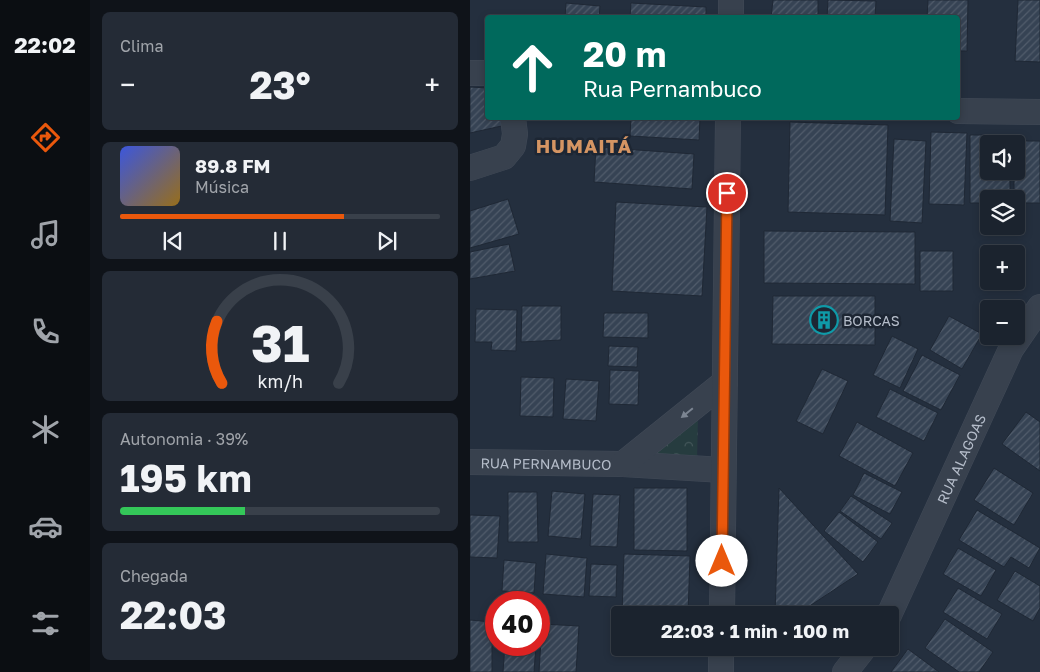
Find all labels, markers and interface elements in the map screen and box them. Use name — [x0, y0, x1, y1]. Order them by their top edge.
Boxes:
text: 22:02 — [14, 31, 76, 58]
text: 20 m — [583, 33, 666, 75]
icon: ahead — [500, 35, 565, 100]
text: Clima — [120, 36, 164, 56]
text: 23° — [249, 62, 311, 107]
text: − — [120, 68, 135, 101]
text: + — [425, 68, 440, 101]
text: Rua Pernambuco — [583, 75, 762, 102]
icon: directions — [28, 120, 63, 155]
district label: HUMAITÁ — [536, 134, 632, 157]
map controls — [980, 135, 1025, 345]
button: sound — [980, 135, 1025, 180]
text: 89.8 FM — [195, 154, 270, 177]
pin — [706, 172, 748, 214]
text: Música — [195, 177, 249, 197]
icon: arrive — [713, 179, 741, 207]
button: layers — [980, 190, 1025, 235]
icon: music — [28, 217, 63, 252]
icon: previous — [159, 227, 187, 255]
icon: pause — [266, 227, 294, 255]
icon: next — [373, 227, 401, 255]
button: + — [980, 245, 1025, 290]
button: − — [980, 300, 1025, 345]
building icon: BORCAS — [809, 305, 839, 335]
text: 31 — [251, 311, 309, 373]
place label: BORCAS — [843, 312, 900, 329]
icon: phone — [28, 314, 63, 349]
text: km/h — [257, 370, 303, 392]
one-way arrow — [681, 407, 694, 418]
street label: RUA ALAGOAS — [933, 411, 989, 506]
icon: climate — [28, 412, 63, 447]
text: Autonomia · 39% — [120, 429, 248, 449]
street label: RUA PERNAMBUCO — [480, 454, 612, 472]
text: 195 km — [120, 455, 252, 500]
icon: car — [28, 509, 63, 544]
position arrow — [695, 534, 747, 586]
text: Chegada — [120, 566, 188, 586]
speed limit sign: 40 — [485, 591, 550, 656]
text: 22:03 — [120, 592, 226, 637]
icon: filters — [28, 606, 63, 641]
text: 22:03 · 1 min · 100 m — [661, 619, 849, 642]

